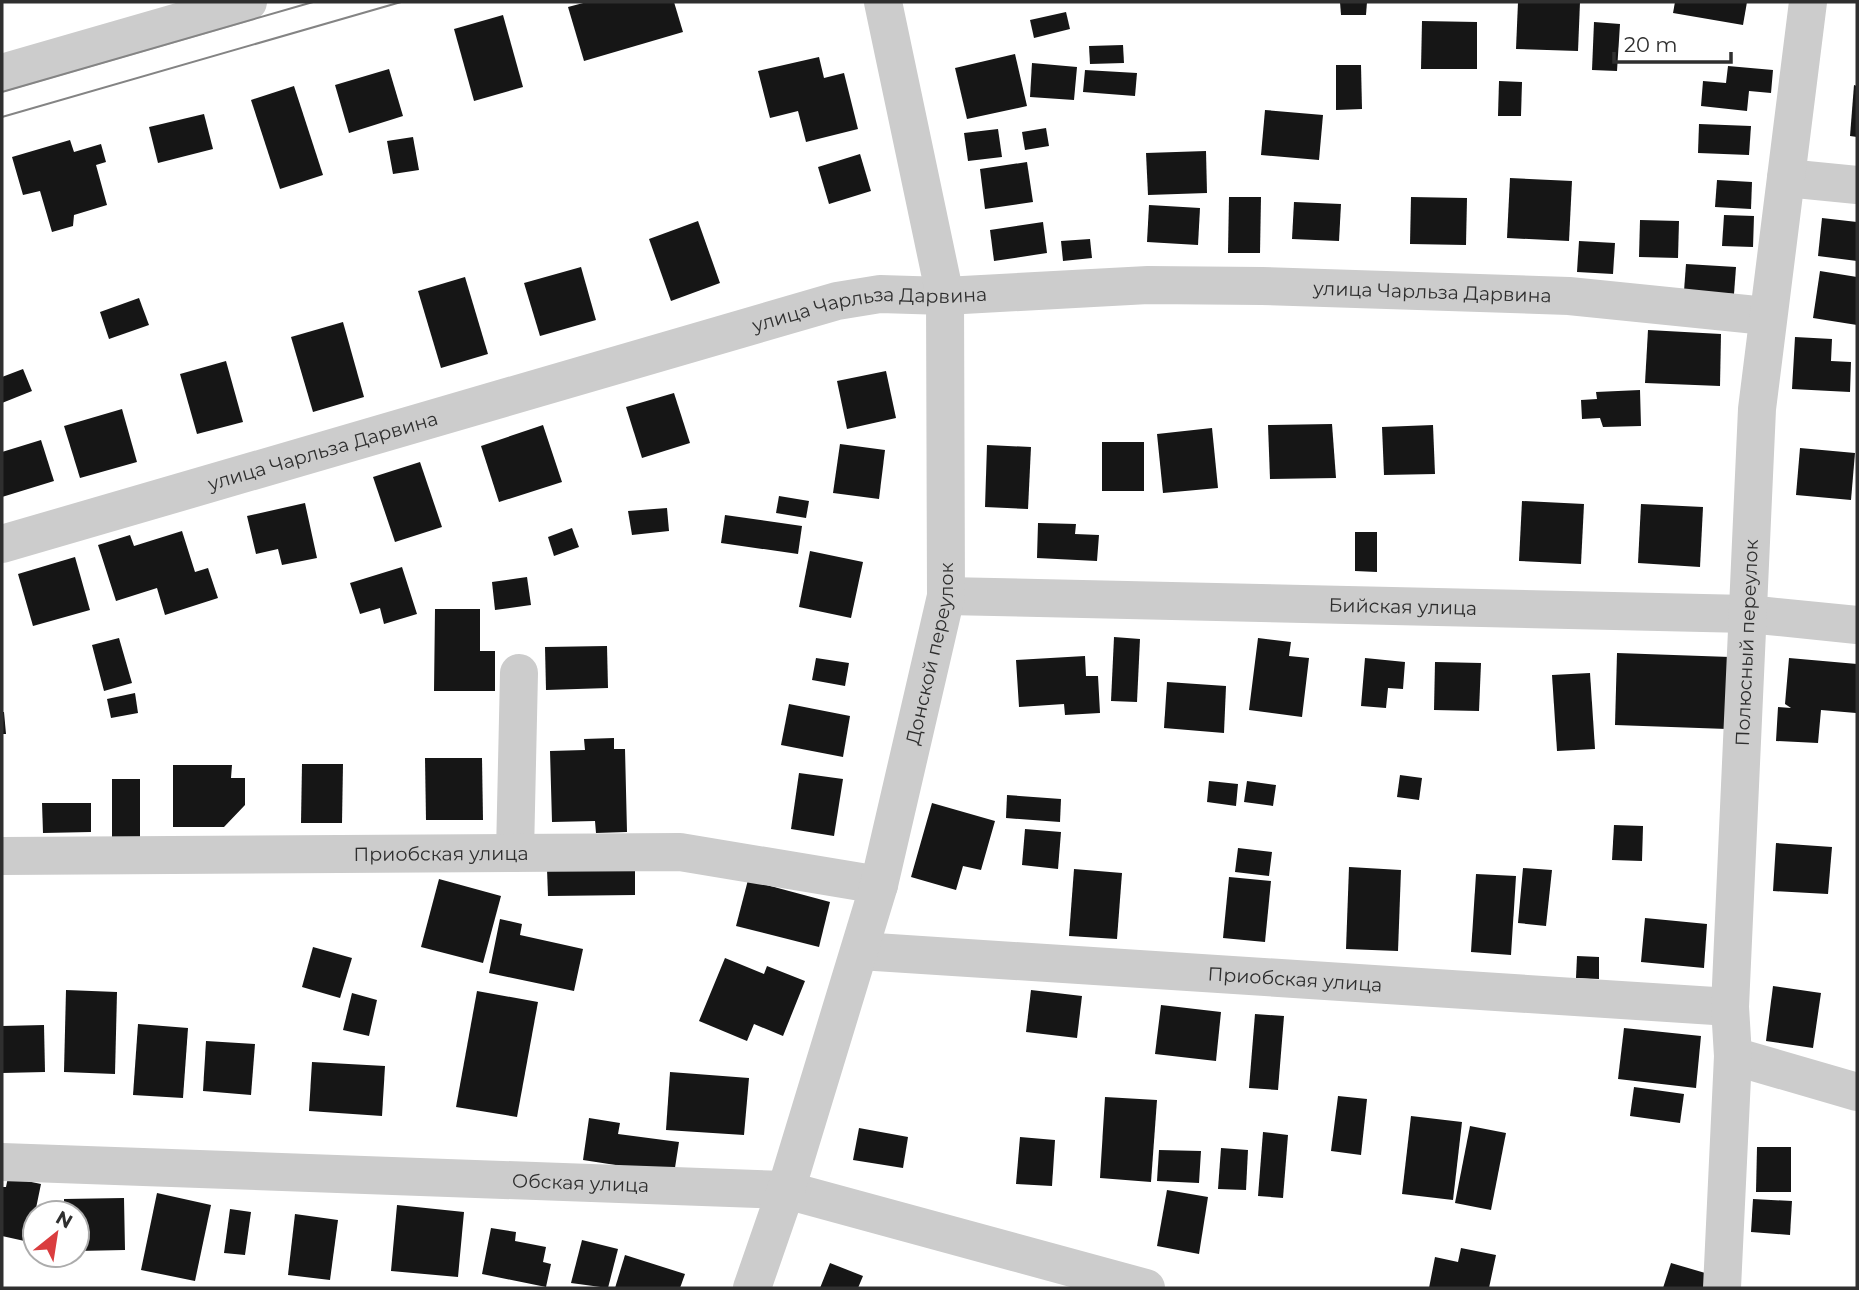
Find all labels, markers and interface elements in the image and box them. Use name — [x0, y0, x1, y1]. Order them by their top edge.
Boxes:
scale bar — [1614, 21, 1731, 65]
text: 20 m — [1624, 32, 1678, 57]
street label: улица Чарльза Дарвина — [1312, 276, 1552, 307]
street label: улица Чарльза Дарвина — [748, 282, 988, 337]
street label: улица Чарльза Дарвина — [204, 406, 440, 495]
street label: Полюсный переулок — [1730, 539, 1763, 747]
street label: Донской переулок — [900, 562, 958, 747]
street label: Бийская улица — [1328, 593, 1477, 619]
street label: Приобская улица — [353, 841, 529, 865]
street label: Приобская улица — [1207, 962, 1383, 996]
street label: Обская улица — [512, 1169, 650, 1197]
north arrow — [21, 1199, 91, 1269]
text: N — [52, 1206, 77, 1234]

